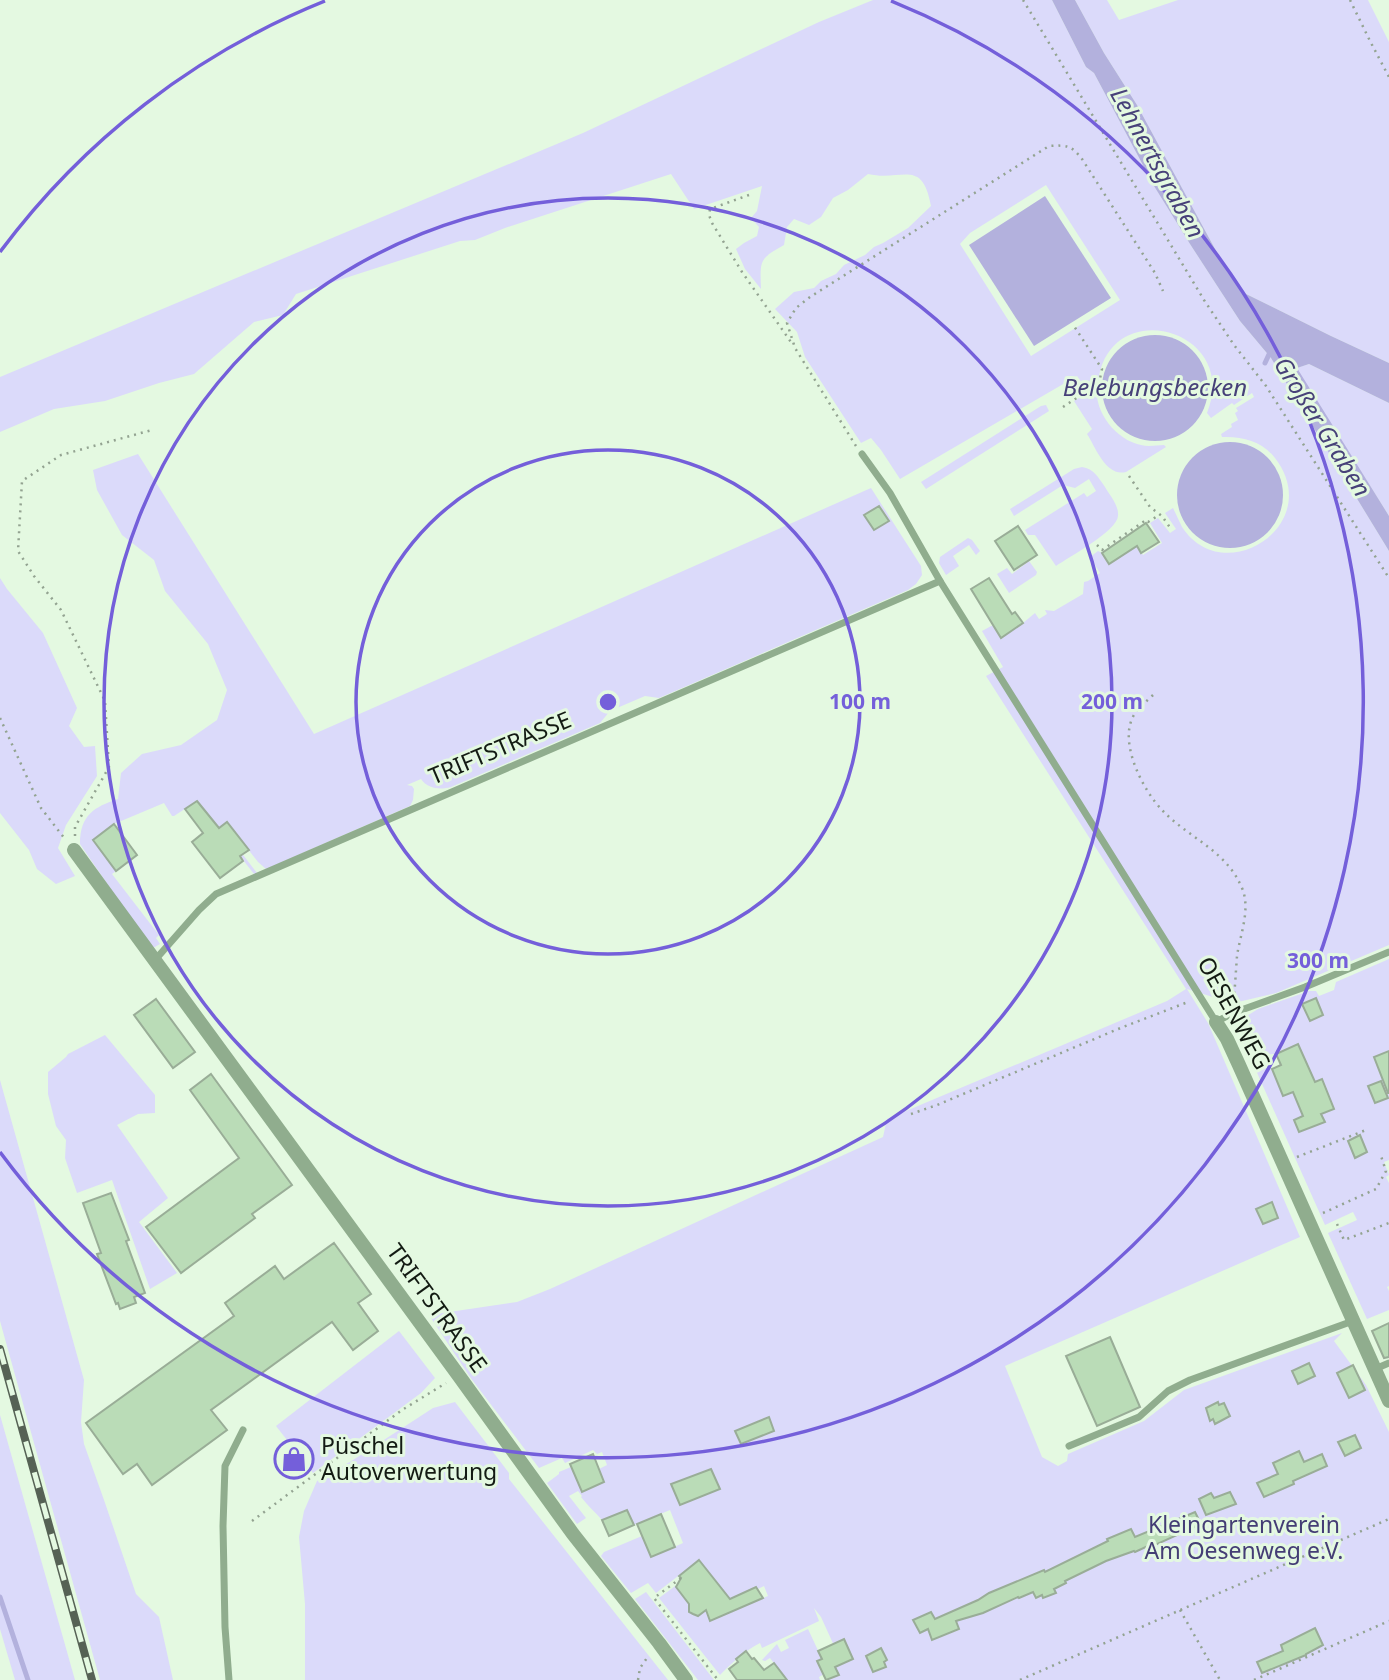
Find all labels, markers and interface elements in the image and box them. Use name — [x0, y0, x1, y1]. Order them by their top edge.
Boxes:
water label: Lehnertsgraben — [1103, 81, 1213, 244]
water label: Großer Graben — [1267, 350, 1379, 503]
water label: Belebungsbecken — [1063, 370, 1247, 403]
text: 100 m — [829, 687, 891, 715]
text: 200 m — [1081, 687, 1143, 715]
centre of rings — [596, 690, 620, 714]
street label: TRIFTSTRASSE — [423, 703, 576, 792]
text: 300 m — [1287, 946, 1349, 974]
street label: OESENWEG — [1191, 950, 1279, 1075]
street label: TRIFTSTRASSE — [380, 1236, 495, 1378]
place label: Püschel Autoverwertung — [321, 1429, 497, 1487]
shop icon: Püschel Autoverwertung — [273, 1438, 315, 1480]
park label: Kleingartenverein Am Oesenweg e.V. — [1144, 1508, 1344, 1566]

